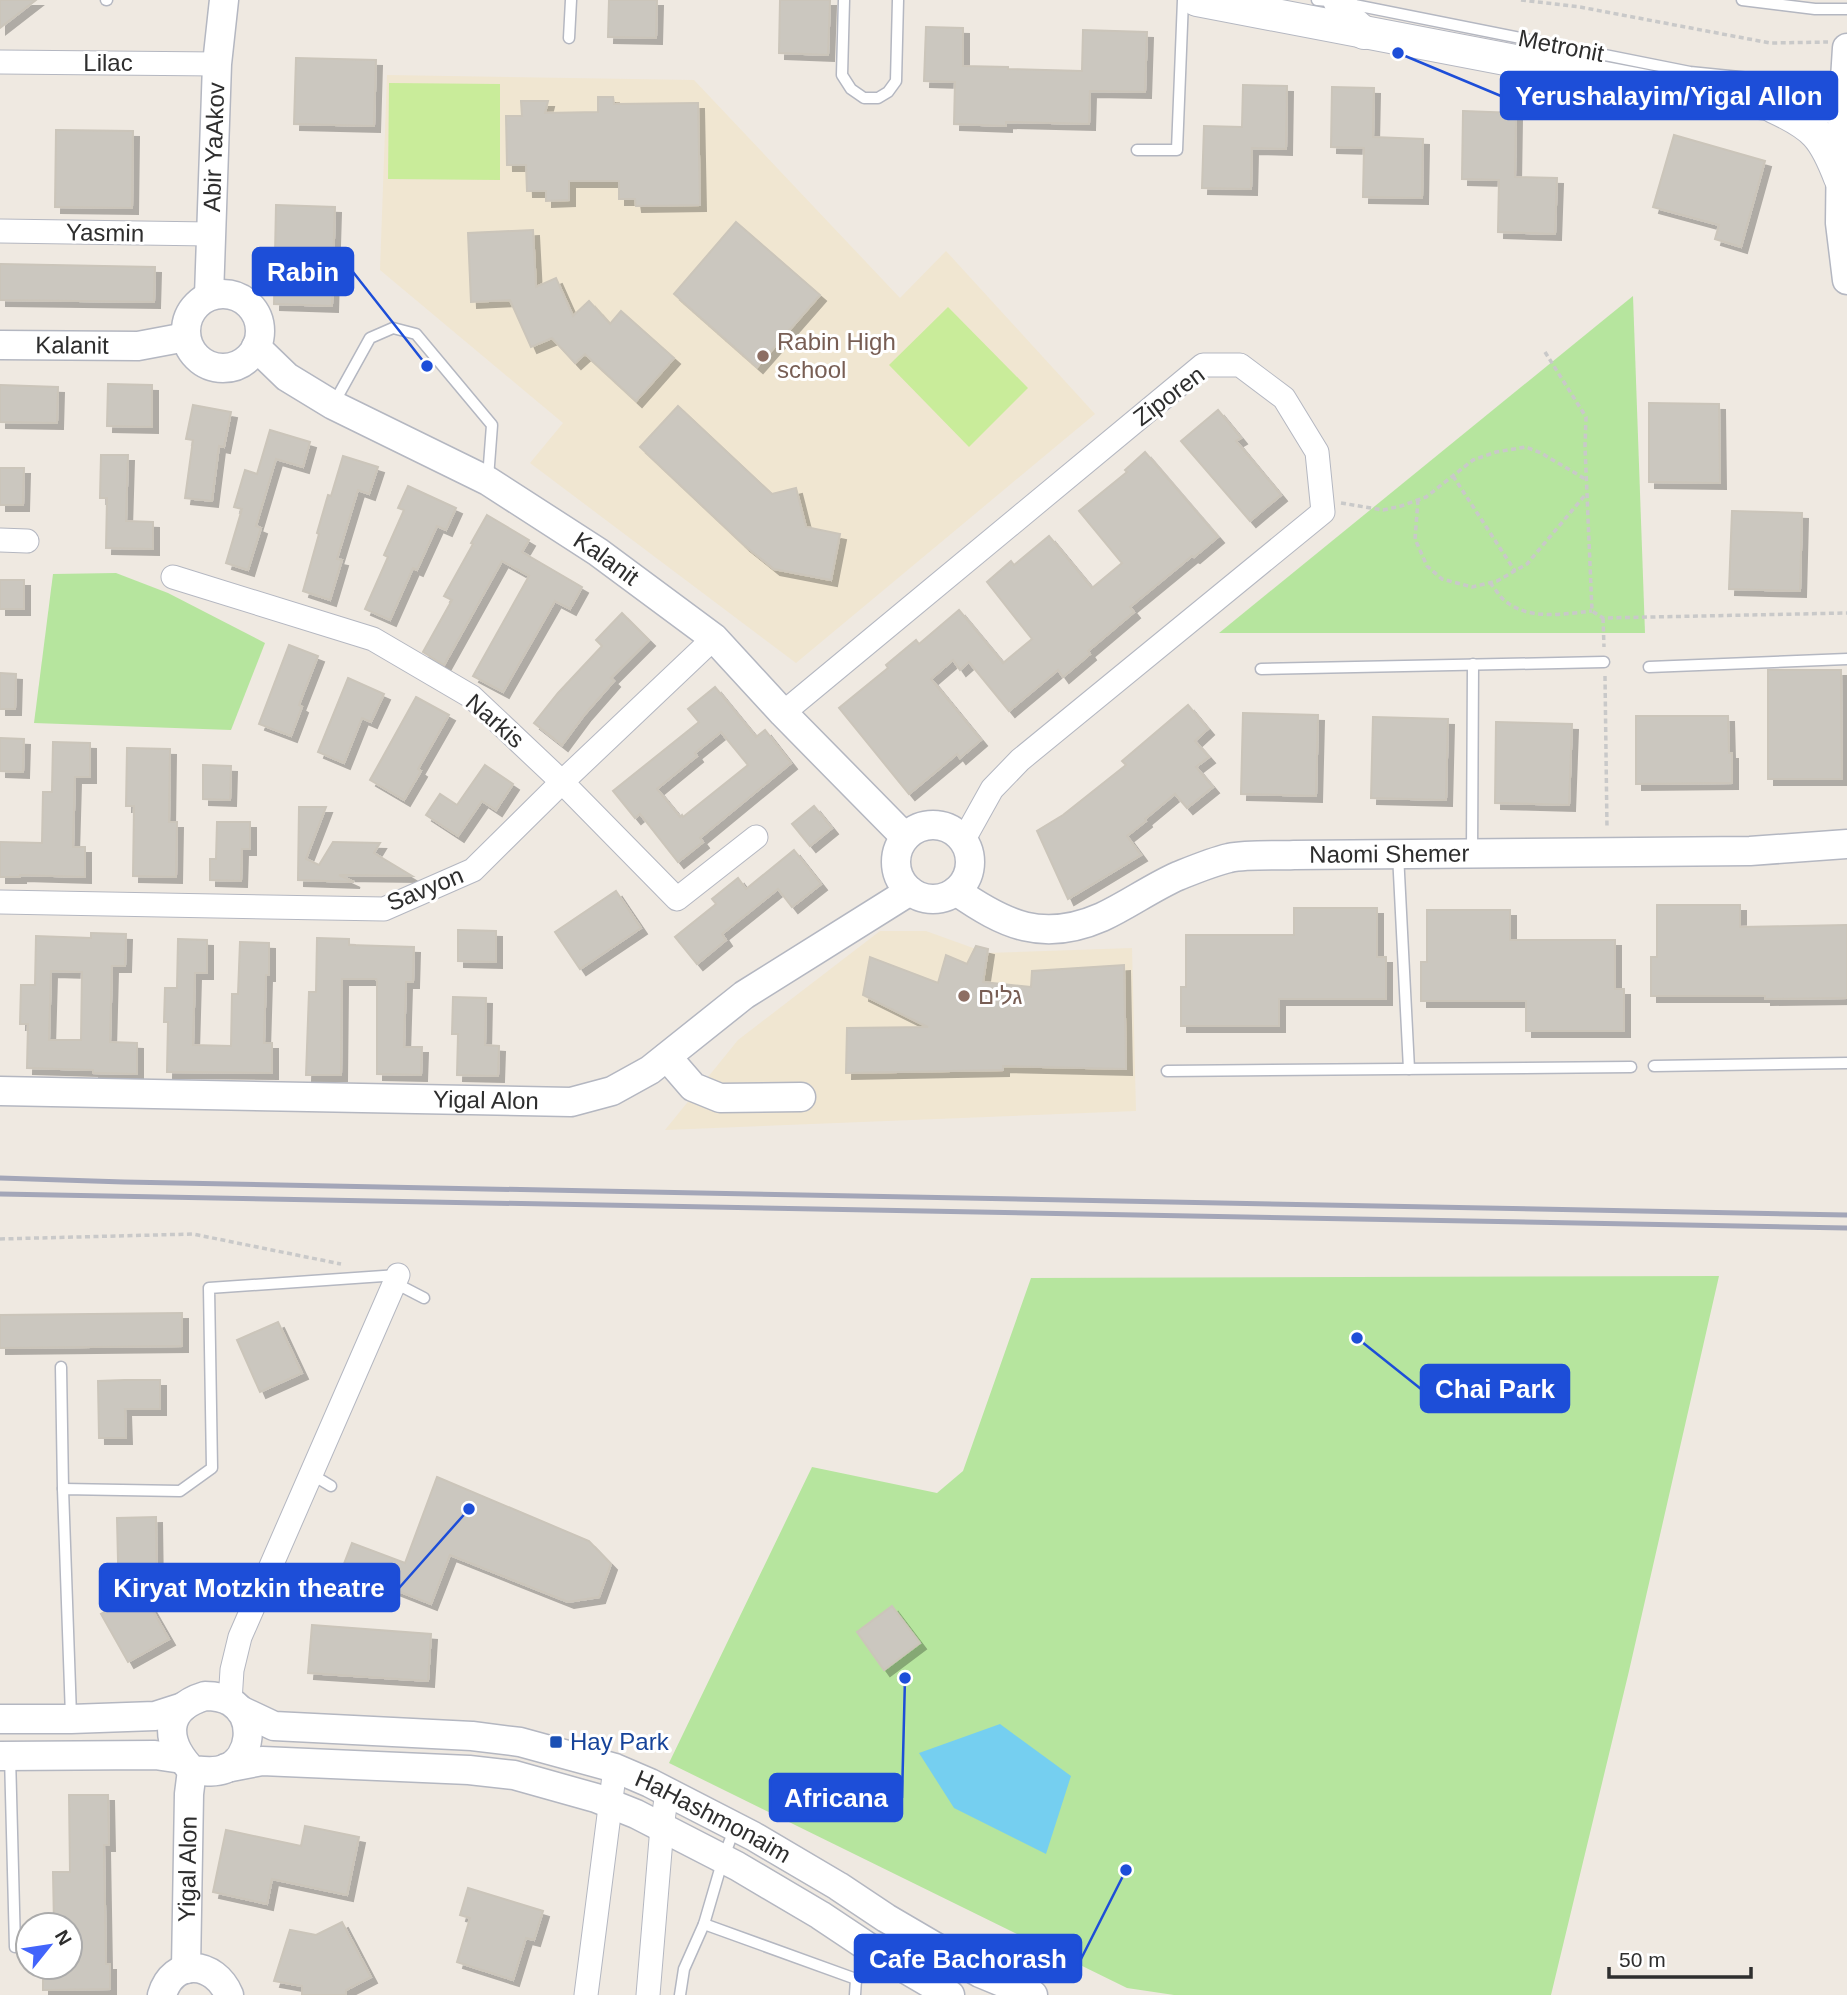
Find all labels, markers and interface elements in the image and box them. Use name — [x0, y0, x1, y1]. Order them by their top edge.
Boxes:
street label: Metronit — [1516, 24, 1607, 67]
street label: Lilac — [83, 49, 133, 76]
callout: Yerushalayim/Yigal Allon — [1501, 72, 1837, 119]
text: Yerushalayim/Yigal Allon — [1515, 81, 1823, 111]
street label: Abir YaAkov — [198, 82, 229, 212]
street label: Yasmin — [66, 218, 144, 247]
callout: Rabin — [253, 248, 353, 295]
text: Rabin — [267, 257, 339, 287]
place label: Rabin High school — [777, 328, 896, 383]
street label: Kalanit — [35, 331, 109, 359]
marker: Rabin High school — [755, 348, 771, 364]
street label: Ziporen — [1128, 360, 1209, 431]
street label: Kalanit — [569, 526, 645, 591]
street label: Narkis — [461, 688, 530, 753]
street label: Naomi Shemer — [1309, 839, 1470, 868]
street label: Savyon — [383, 861, 467, 916]
place label: גלים — [978, 982, 1022, 1009]
marker: גלים — [956, 988, 972, 1004]
street label: Yigal Alon — [433, 1085, 539, 1114]
callout: Chai Park — [1421, 1365, 1569, 1412]
text: Chai Park — [1435, 1374, 1556, 1404]
callout: Kiryat Motzkin theatre — [100, 1564, 399, 1611]
text: Kiryat Motzkin theatre — [113, 1573, 385, 1603]
place label: Hay Park — [570, 1728, 670, 1755]
marker: Hay Park — [548, 1734, 564, 1750]
street label: HaHashmonaim — [631, 1764, 796, 1868]
callout: Africana — [770, 1774, 902, 1821]
text: Africana — [784, 1783, 889, 1813]
street label: Yigal Alon — [173, 1816, 202, 1922]
north arrow — [14, 1911, 84, 1981]
text: N — [51, 1927, 76, 1949]
callout: Cafe Bachorash — [855, 1935, 1081, 1982]
scale bar — [1609, 1936, 1751, 1980]
text: Cafe Bachorash — [869, 1944, 1067, 1974]
text: 50 m — [1619, 1948, 1666, 1971]

